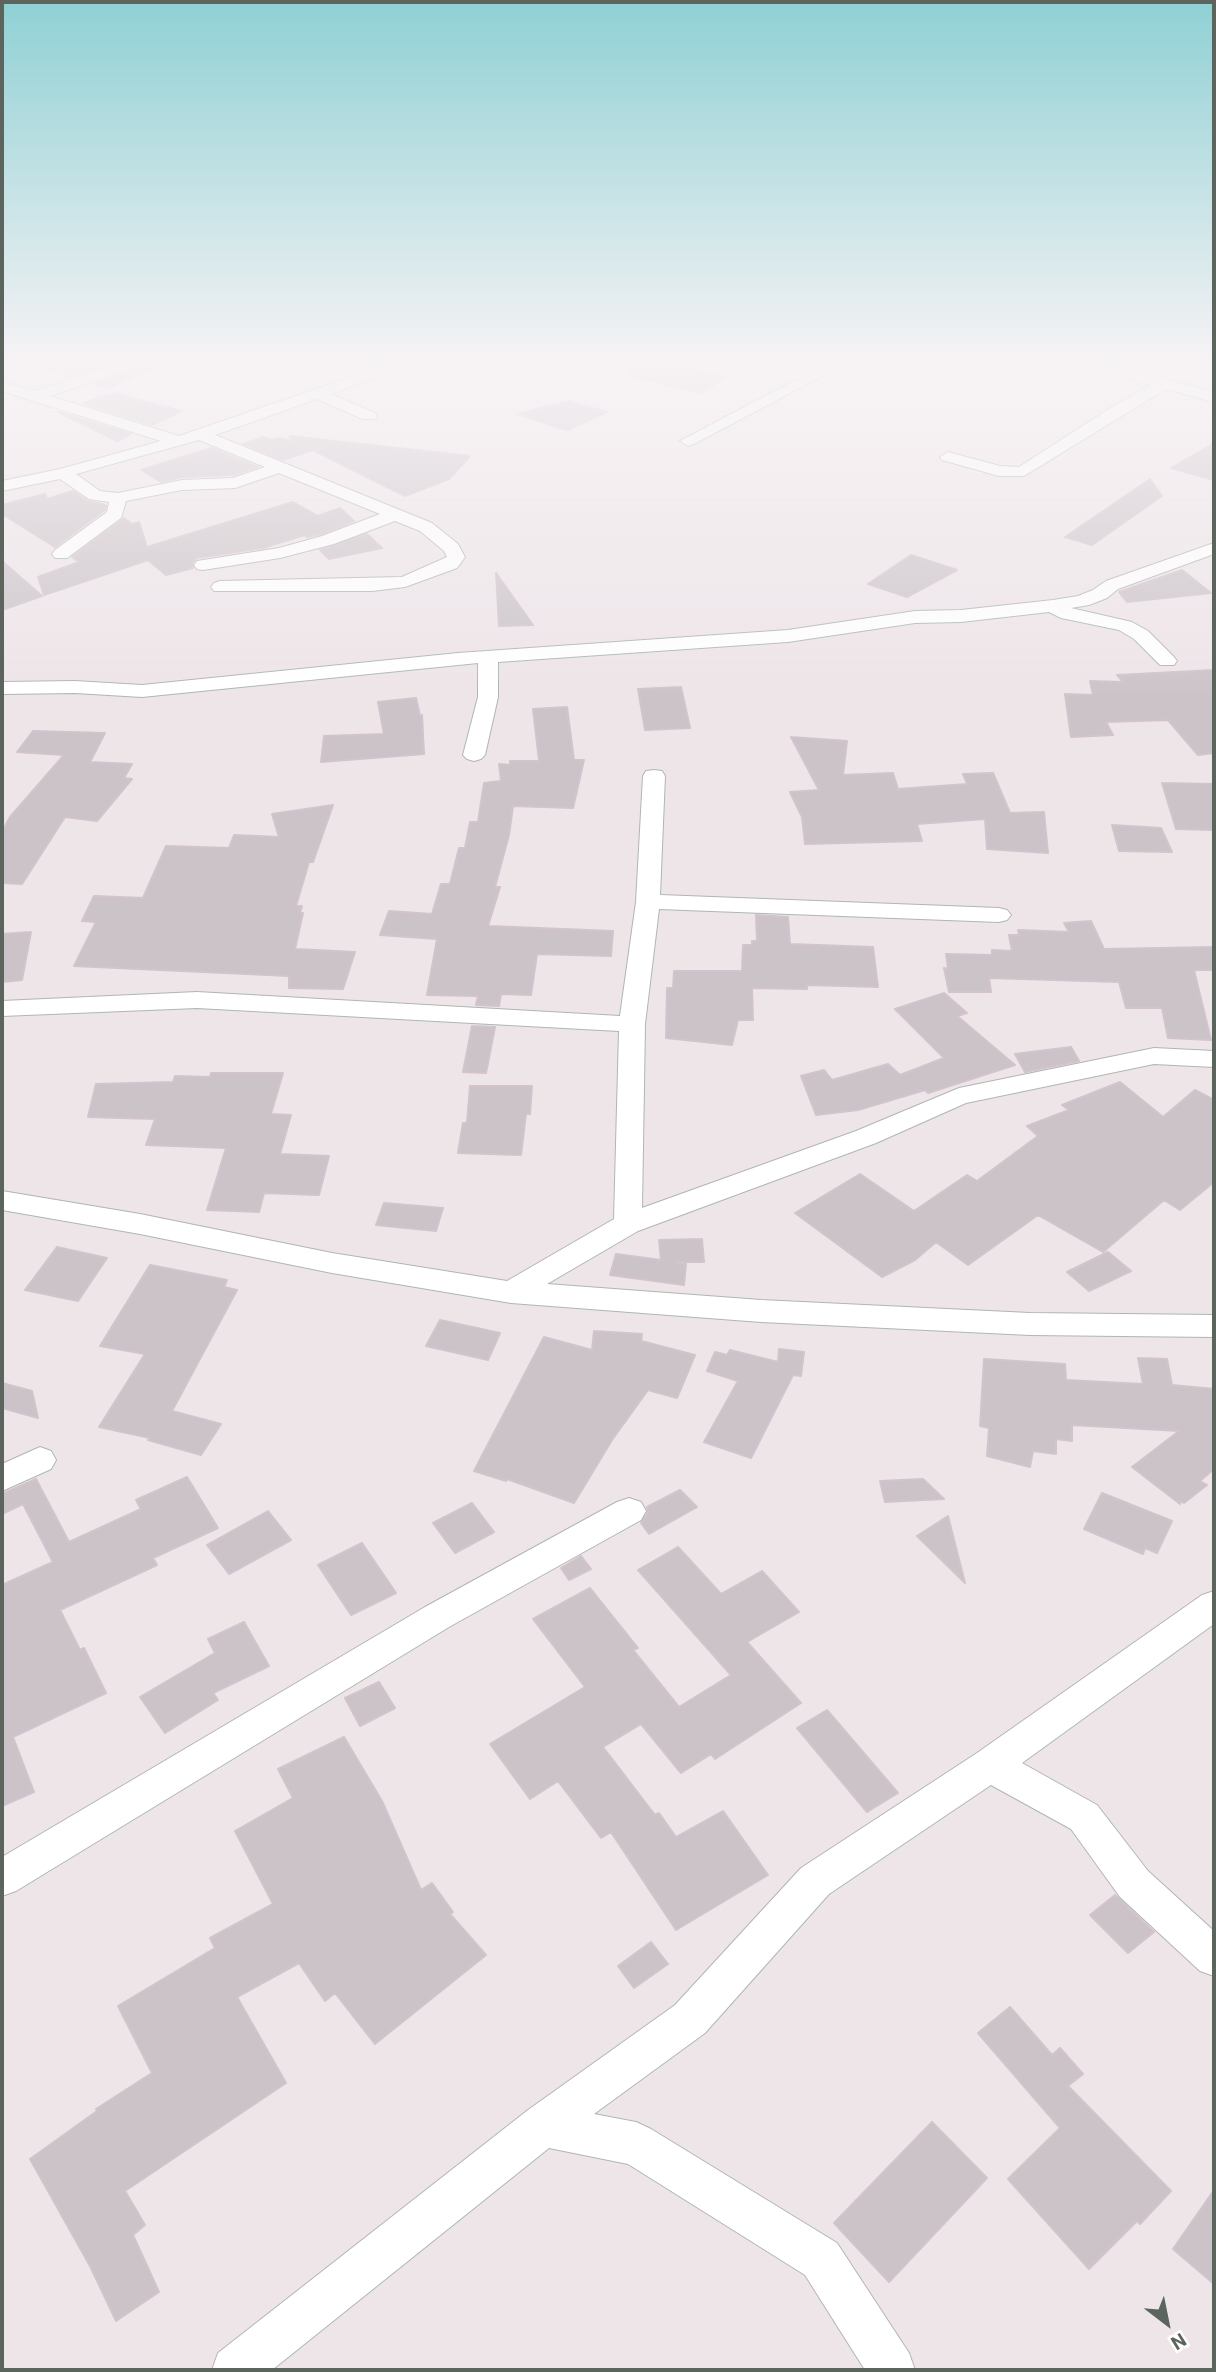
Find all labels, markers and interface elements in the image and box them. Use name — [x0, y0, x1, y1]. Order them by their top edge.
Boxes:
north arrow — [1132, 2288, 1202, 2358]
text: N — [1167, 2328, 1190, 2355]

